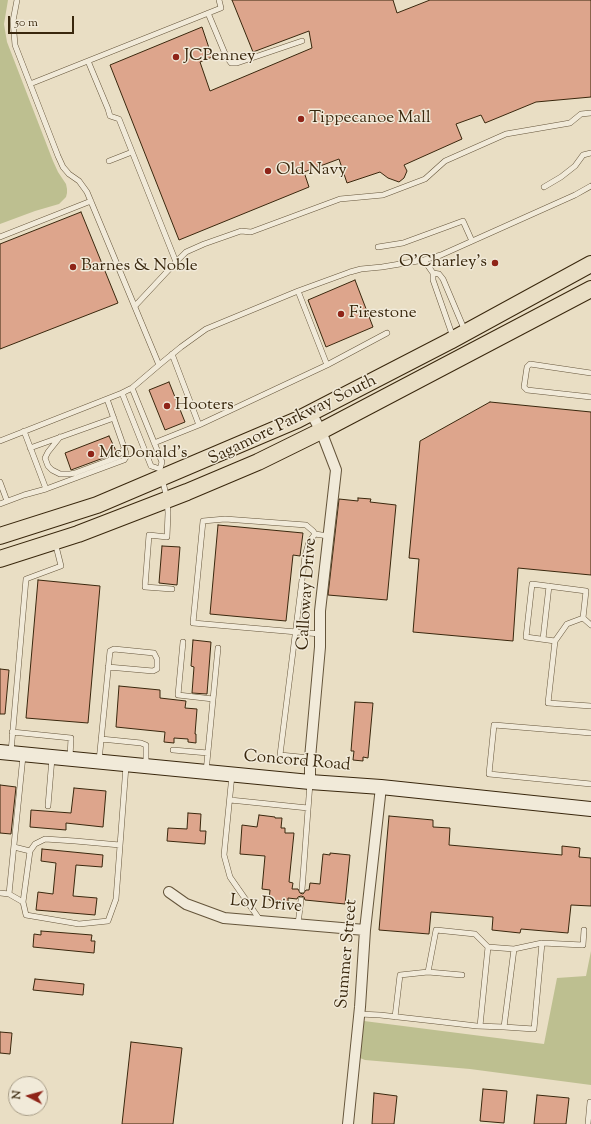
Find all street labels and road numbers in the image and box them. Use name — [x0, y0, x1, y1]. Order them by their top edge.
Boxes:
street label: Sagamore Parkway South — [206, 371, 380, 471]
street label: Calloway Drive — [294, 537, 322, 651]
street label: Concord Road — [243, 747, 351, 777]
street label: Loy Drive — [229, 892, 303, 918]
street label: Summer Street — [333, 898, 363, 1010]

